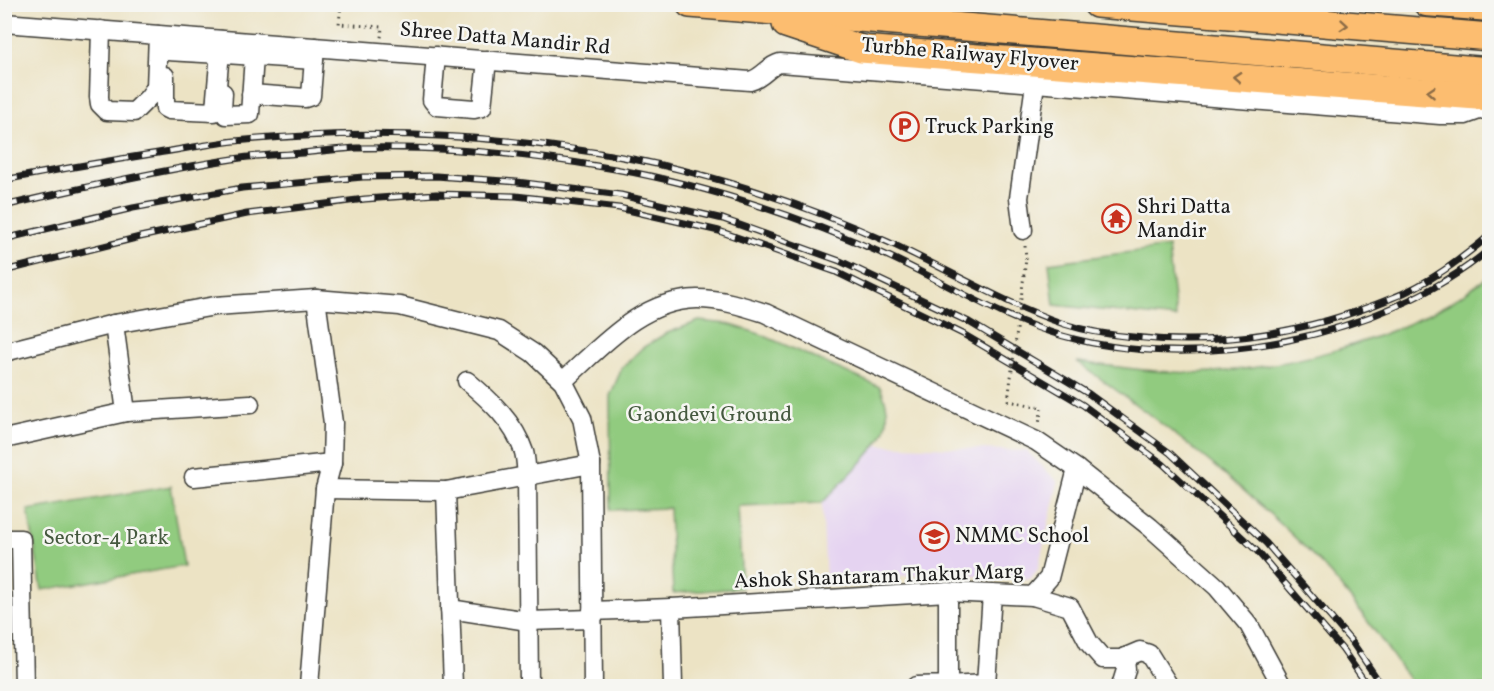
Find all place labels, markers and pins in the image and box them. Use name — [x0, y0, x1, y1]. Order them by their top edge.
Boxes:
parking icon: Truck Parking — [888, 111, 920, 143]
place label: Truck Parking — [925, 113, 1054, 142]
place label: Shri Datta Mandir — [1137, 193, 1231, 246]
temple icon: Shri Datta Mandir — [1100, 203, 1132, 235]
school or university icon: NMMC School — [918, 520, 950, 552]
place label: NMMC School — [955, 522, 1089, 551]

